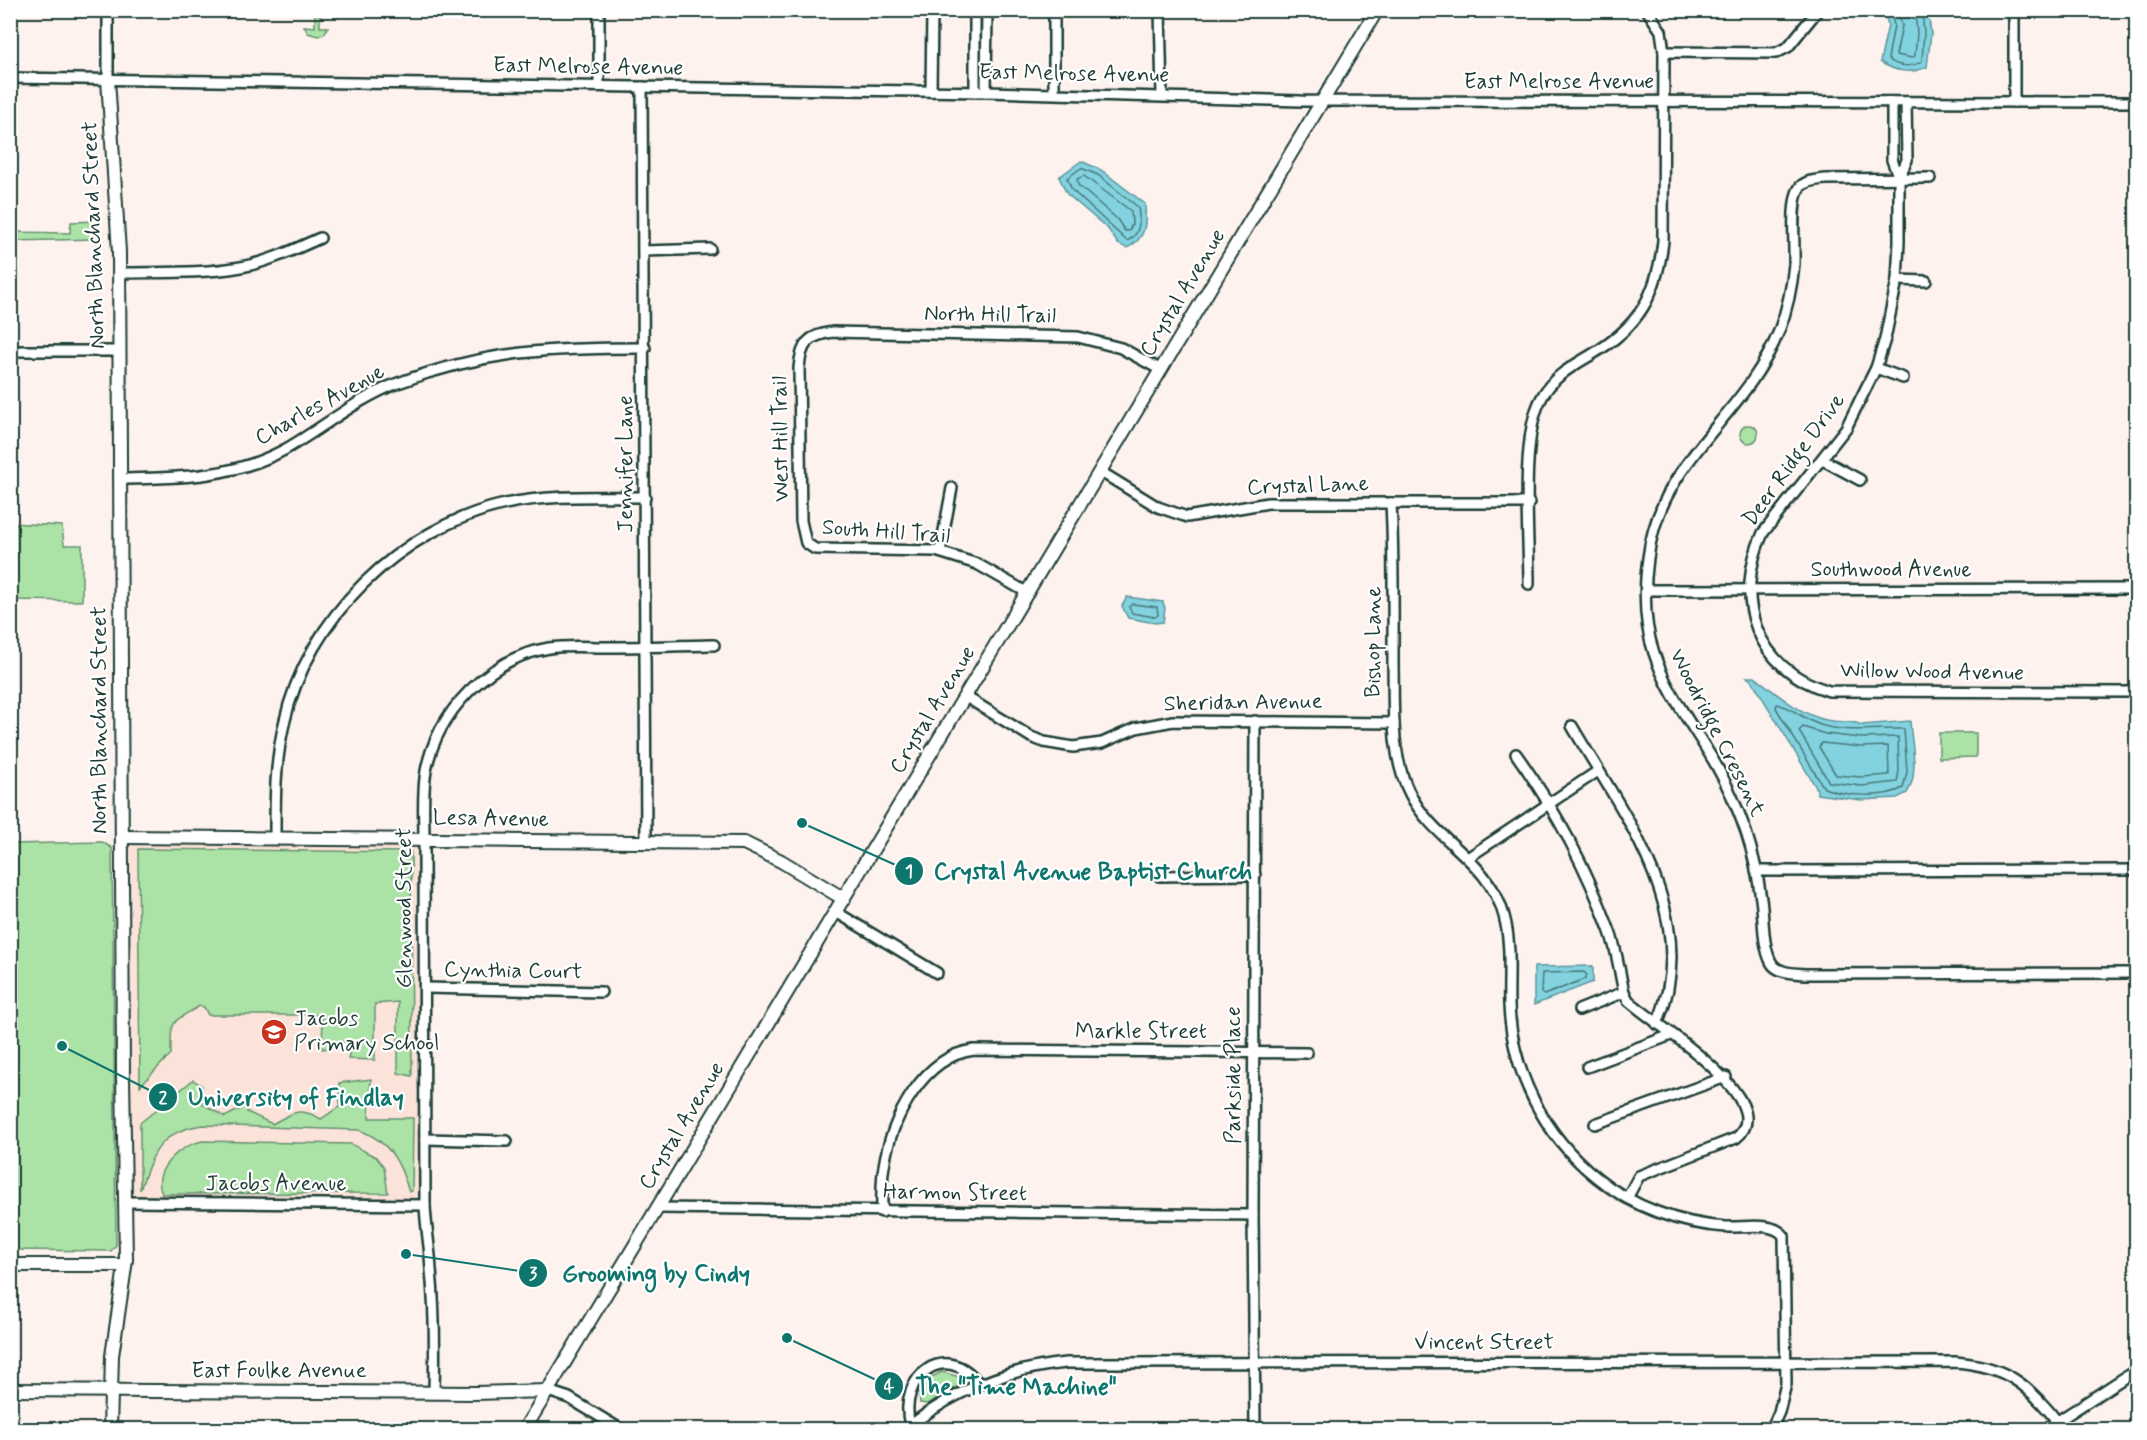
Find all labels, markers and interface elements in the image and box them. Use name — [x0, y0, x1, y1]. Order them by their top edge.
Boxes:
street label: East Melrose Avenue — [493, 51, 683, 83]
street label: East Melrose Avenue — [979, 58, 1169, 90]
street label: East Melrose Avenue — [1464, 68, 1654, 96]
street label: North Blanchard Street — [76, 121, 112, 349]
street label: Crystal Avenue — [1134, 224, 1232, 362]
street label: North Hill Trail — [924, 300, 1056, 330]
street label: Charles Avenue — [250, 358, 390, 452]
street label: West Hill Trail — [766, 376, 796, 502]
street label: Deer Ridge Drive — [1736, 388, 1854, 534]
street label: Jennifer Lane — [612, 395, 640, 533]
street label: Crystal Lane — [1247, 470, 1369, 502]
street label: South Hill Trail — [821, 514, 951, 550]
street label: Southwood Avenue — [1810, 556, 1972, 584]
street label: Bishop Lane — [1360, 586, 1388, 698]
street label: North Blanchard Street — [86, 606, 114, 834]
street label: Crystal Avenue — [884, 641, 982, 779]
street label: Woodridge Cresent — [1660, 645, 1771, 823]
street label: Willow Wood Avenue — [1840, 656, 2024, 688]
street label: Sheridan Avenue — [1163, 688, 1323, 718]
street label: Lesa Avenue — [433, 804, 549, 834]
street label: Glenwood Street — [391, 827, 419, 989]
callout: Crystal Avenue Baptist Church — [894, 850, 1261, 892]
text: Crystal Avenue Baptist Church — [934, 857, 1252, 888]
text: 1 — [905, 860, 913, 884]
street label: Cynthia Court — [443, 956, 583, 986]
place label: Jacobs Primary School — [294, 1005, 439, 1058]
street label: Parkside Place — [1220, 1006, 1248, 1144]
school or university icon: Jacobs Primary School — [259, 1017, 289, 1047]
street label: Markle Street — [1075, 1018, 1207, 1046]
street label: Crystal Avenue — [633, 1057, 731, 1195]
callout: University of Findlay — [148, 1076, 414, 1118]
text: University of Findlay — [188, 1083, 404, 1114]
text: 2 — [159, 1086, 168, 1110]
street label: Jacobs Avenue — [205, 1170, 347, 1198]
street label: Harmon Street — [883, 1178, 1027, 1208]
callout: Grooming by Cindy — [518, 1252, 764, 1294]
text: Grooming by Cindy — [562, 1259, 750, 1293]
text: 3 — [529, 1262, 538, 1286]
street label: Vincent Street — [1414, 1329, 1554, 1357]
street label: East Foulke Avenue — [192, 1357, 367, 1385]
callout: The "Time Machine" — [874, 1365, 1129, 1407]
text: The "Time Machine" — [915, 1372, 1117, 1403]
text: 4 — [884, 1375, 895, 1399]

